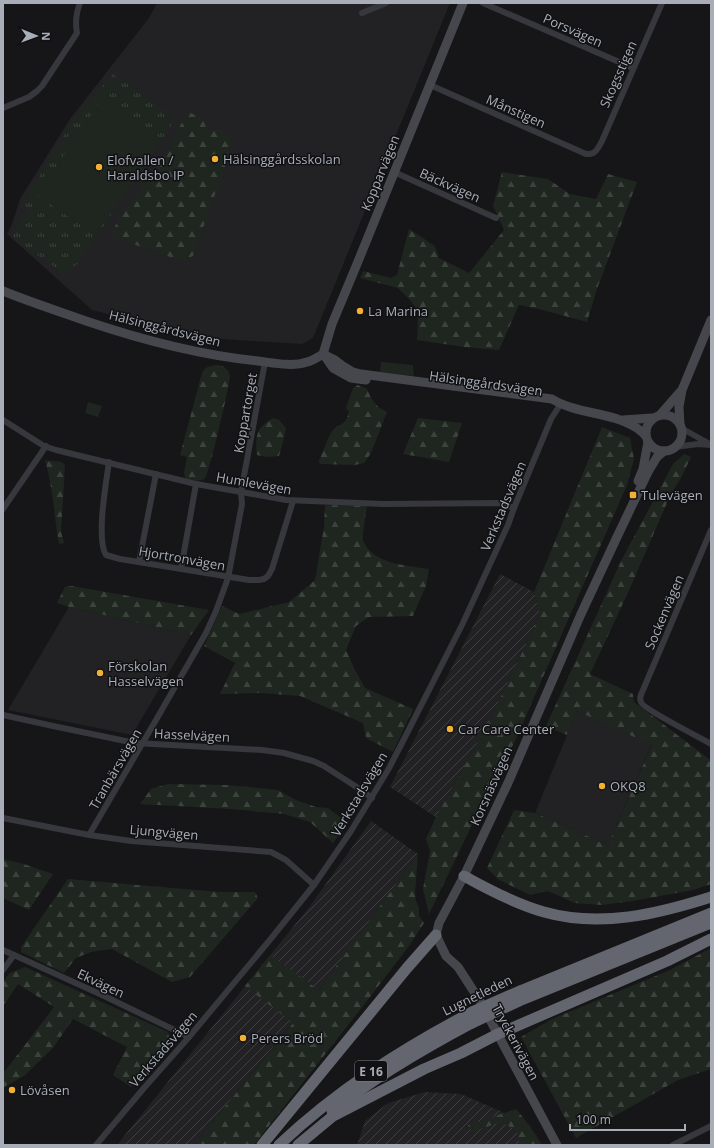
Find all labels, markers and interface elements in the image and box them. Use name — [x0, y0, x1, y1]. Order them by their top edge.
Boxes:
street label: Porsvägen — [540, 9, 606, 51]
north arrow — [16, 16, 56, 56]
text: N — [39, 32, 54, 41]
street label: Skogsstigen — [595, 38, 641, 110]
street label: Månstigen — [483, 90, 549, 132]
street label: Kopparvägen — [357, 132, 403, 214]
place label: Hälsinggårdsskolan — [223, 150, 341, 168]
place label: Elofvallen / Haraldsbo IP — [107, 151, 185, 184]
marker: Hälsinggårdsskolan — [210, 154, 220, 164]
marker: Elofvallen / Haraldsbo IP — [94, 162, 104, 172]
street label: Bäckvägen — [417, 164, 483, 206]
place label: La Marina — [368, 302, 428, 320]
street label: Hälsinggårdsvägen — [107, 305, 223, 351]
marker: La Marina — [355, 306, 365, 316]
street label: Hälsinggårdsvägen — [428, 366, 544, 400]
street label: Koppartorget — [229, 371, 261, 454]
street label: Verkstadsvägen — [476, 459, 530, 553]
street label: Humlevägen — [215, 468, 293, 498]
place label: Tulevägen — [641, 486, 703, 504]
marker: Tulevägen — [628, 490, 638, 500]
street label: Hjortronvägen — [137, 542, 227, 574]
street label: Sockenvägen — [640, 572, 688, 652]
place label: Förskolan Hasselvägen — [108, 657, 184, 690]
marker: Förskolan Hasselvägen — [95, 668, 105, 678]
place label: Car Care Center — [458, 720, 555, 738]
street label: Hasselvägen — [154, 724, 230, 746]
marker: Car Care Center — [445, 724, 455, 734]
street label: Tranbärsvägen — [85, 725, 145, 813]
street label: Korsnäsvägen — [466, 744, 516, 828]
street label: Verkstadsvägen — [327, 748, 391, 840]
place label: OKQ8 — [610, 777, 646, 795]
marker: OKQ8 — [597, 781, 607, 791]
street label: Ljungvägen — [129, 820, 199, 844]
street label: Ekvägen — [74, 964, 128, 1002]
street label: Lugnetleden — [439, 970, 515, 1020]
street label: Tryckerivägen — [488, 1001, 544, 1083]
street label: Verkstadsvägen — [125, 1007, 201, 1091]
place label: Perers Bröd — [251, 1029, 323, 1047]
marker: Perers Bröd — [238, 1033, 248, 1043]
road number: E 16 — [355, 1061, 387, 1081]
place label: Lövåsen — [20, 1081, 70, 1099]
marker: Lövåsen — [7, 1085, 17, 1095]
scale bar — [570, 1106, 685, 1132]
text: 100 m — [576, 1111, 611, 1128]

